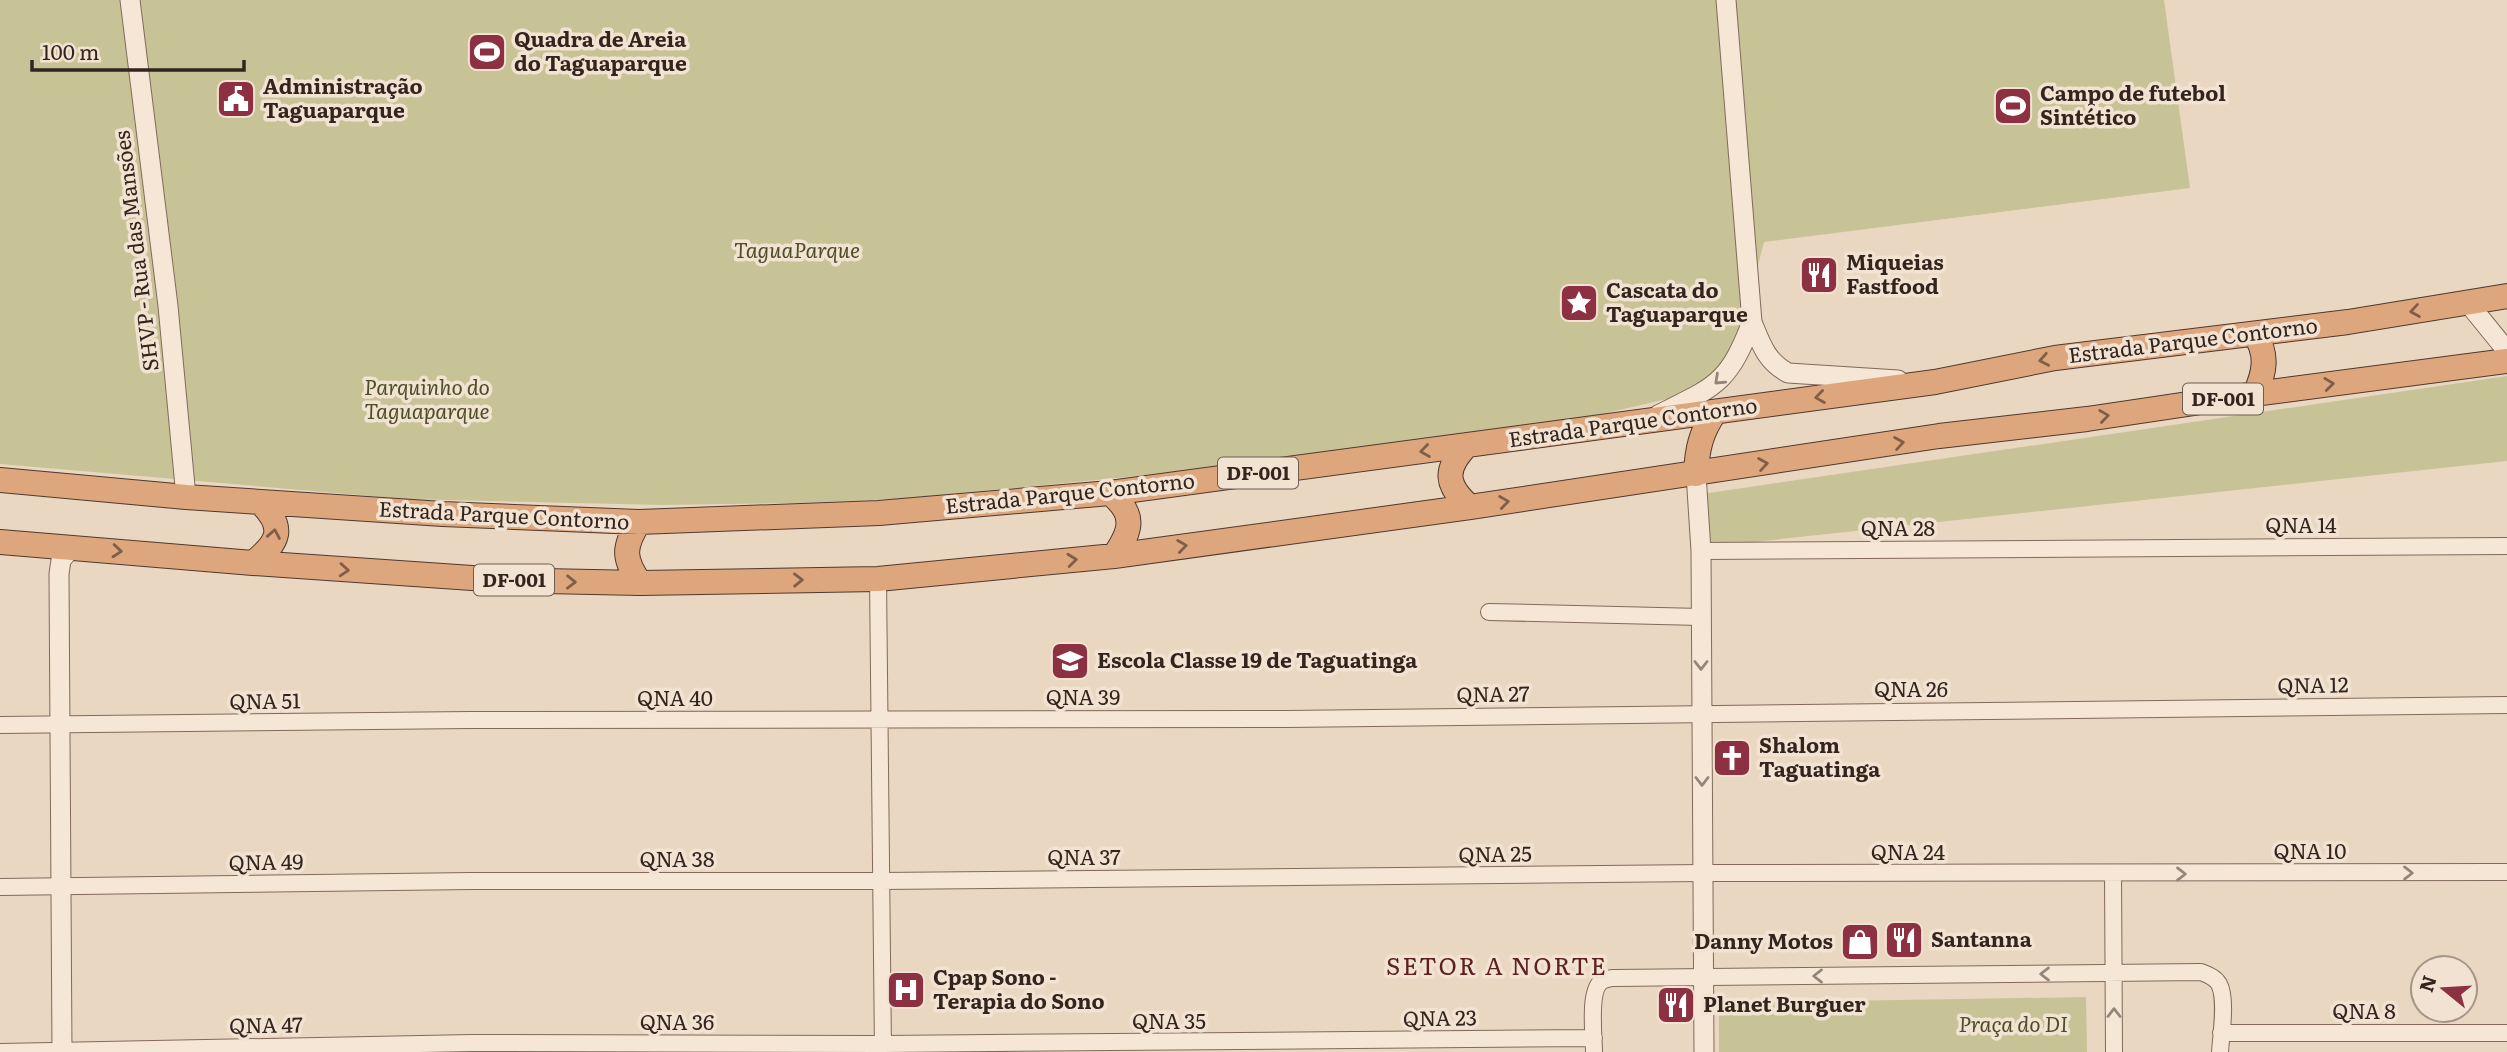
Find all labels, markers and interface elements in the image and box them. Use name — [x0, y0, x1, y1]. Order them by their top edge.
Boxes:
place label: Quadra de Areia do Taguaparque — [514, 22, 687, 77]
scale bar — [32, 28, 243, 72]
sports icon: Quadra de Areia do Taguaparque — [466, 31, 508, 73]
text: 100 m — [42, 35, 99, 66]
place label: Administração Taguaparque — [263, 69, 423, 124]
place label: Campo de futebol Sintético — [2040, 76, 2226, 131]
public building icon: Administração Taguaparque — [215, 78, 257, 120]
sports icon: Campo de futebol Sintético — [1992, 85, 2034, 127]
street label: SHVP - Rua das Mansões — [104, 129, 165, 373]
park label: TaguaParque — [734, 233, 860, 264]
place label: Miqueias Fastfood — [1846, 245, 1944, 300]
restaurant icon: Miqueias Fastfood — [1798, 254, 1840, 296]
place label: Cascata do Taguaparque — [1606, 273, 1748, 328]
place icon: Cascata do Taguaparque — [1558, 282, 1600, 324]
one-way arrow — [2410, 303, 2421, 318]
street label: Estrada Parque Contorno — [2066, 308, 2319, 369]
one-way arrow — [2038, 352, 2050, 367]
park label: Parquinho do Taguaparque — [364, 370, 490, 425]
one-way arrow — [1714, 372, 1727, 384]
one-way arrow — [2324, 377, 2335, 392]
road number: DF-001 — [2183, 384, 2263, 414]
street label: Estrada Parque Contorno — [1506, 388, 1759, 453]
one-way arrow — [1814, 390, 1826, 405]
one-way arrow — [2098, 409, 2110, 424]
one-way arrow — [1893, 435, 1905, 450]
one-way arrow — [1419, 443, 1430, 458]
one-way arrow — [1757, 456, 1769, 471]
road number: DF-001 — [1218, 458, 1298, 488]
street label: Estrada Parque Contorno — [943, 463, 1196, 520]
street label: Estrada Parque Contorno — [378, 491, 630, 536]
one-way arrow — [1498, 495, 1510, 510]
street label: QNA 14 — [2265, 508, 2337, 539]
street label: QNA 28 — [1861, 511, 1935, 542]
one-way arrow — [266, 528, 281, 540]
one-way arrow — [1176, 539, 1188, 554]
one-way arrow — [112, 543, 123, 558]
one-way arrow — [1067, 553, 1078, 568]
one-way arrow — [338, 562, 349, 577]
road number: DF-001 — [474, 565, 554, 596]
one-way arrow — [793, 572, 804, 588]
one-way arrow — [565, 574, 576, 589]
school or university icon: Escola Classe 19 de Taguatinga — [1049, 640, 1091, 682]
place label: Escola Classe 19 de Taguatinga — [1097, 643, 1418, 674]
one-way arrow — [1693, 660, 1709, 670]
street label: QNA 12 — [2277, 667, 2349, 700]
street label: QNA 26 — [1874, 672, 1948, 703]
street label: QNA 27 — [1456, 676, 1530, 709]
street label: QNA 39 — [1046, 680, 1120, 711]
street label: QNA 40 — [637, 681, 713, 712]
street label: QNA 51 — [229, 683, 301, 716]
place label: Shalom Taguatinga — [1759, 728, 1881, 783]
church icon: Shalom Taguatinga — [1711, 737, 1753, 779]
one-way arrow — [1694, 776, 1710, 787]
street label: QNA 10 — [2274, 834, 2346, 865]
street label: QNA 24 — [1871, 835, 1946, 866]
street label: QNA 25 — [1458, 836, 1532, 869]
street label: QNA 37 — [1047, 840, 1121, 871]
street label: QNA 38 — [639, 842, 715, 873]
street label: QNA 49 — [228, 844, 304, 877]
one-way arrow — [2403, 865, 2414, 880]
one-way arrow — [2176, 866, 2187, 882]
restaurant icon: Santanna — [1883, 919, 1925, 961]
shop icon: Danny Motos — [1839, 921, 1881, 963]
place label: Santanna — [1931, 922, 2033, 953]
place label: Danny Motos — [1694, 924, 1833, 955]
district label: SETOR A NORTE — [1386, 947, 1608, 982]
north arrow — [2409, 954, 2479, 1024]
place label: Cpap Sono - Terapia do Sono — [933, 960, 1105, 1015]
one-way arrow — [2040, 966, 2050, 982]
one-way arrow — [1812, 968, 1823, 984]
hospital icon: Cpap Sono - Terapia do Sono — [885, 969, 927, 1011]
text: N — [2411, 971, 2443, 995]
restaurant icon: Planet Burguer — [1655, 984, 1697, 1026]
place label: Planet Burguer — [1703, 987, 1866, 1018]
street label: QNA 8 — [2332, 994, 2396, 1025]
street label: QNA 23 — [1403, 1000, 1477, 1033]
street label: QNA 35 — [1132, 1004, 1206, 1035]
street label: QNA 36 — [640, 1005, 714, 1036]
street label: QNA 47 — [229, 1007, 303, 1040]
park label: Praça do DI — [1959, 1007, 2068, 1038]
one-way arrow — [2106, 1007, 2122, 1017]

